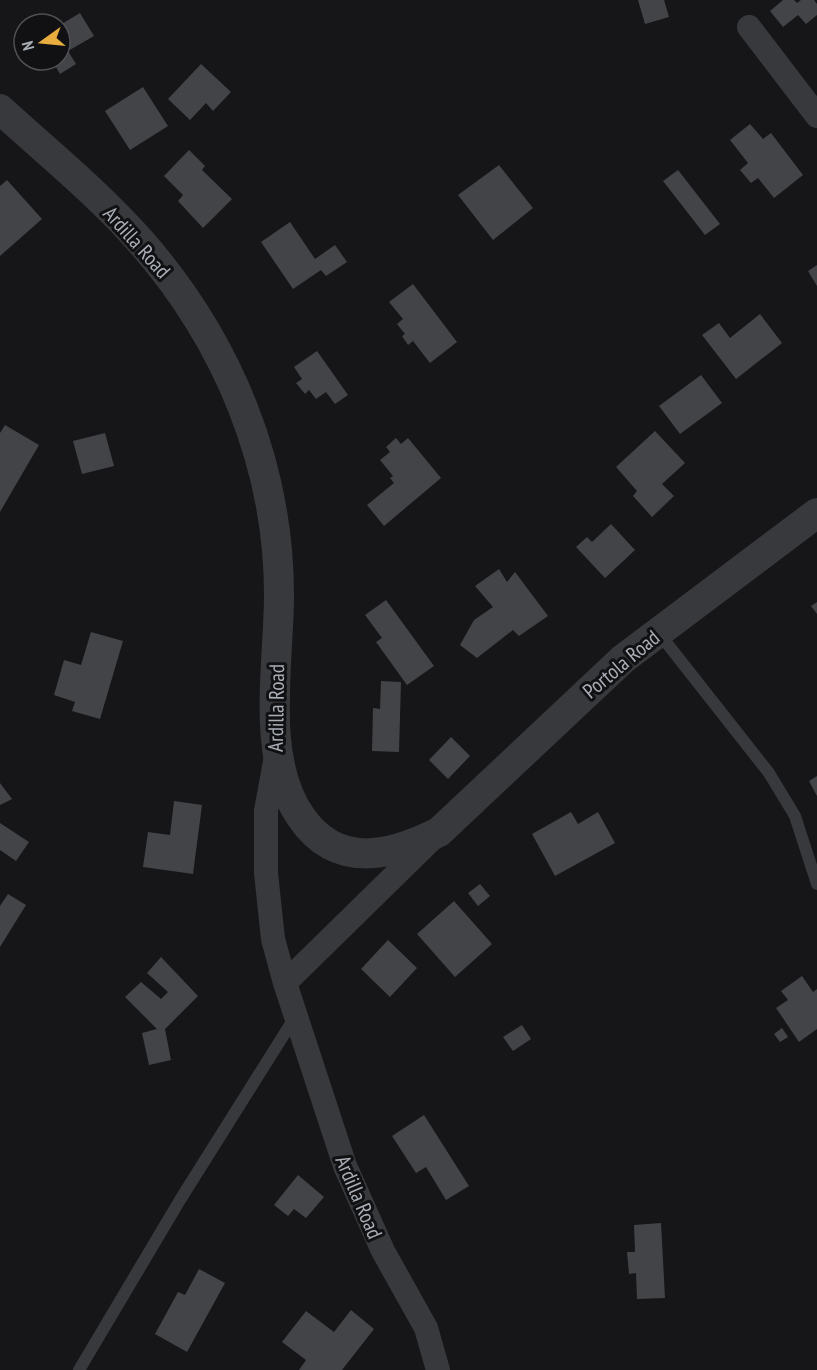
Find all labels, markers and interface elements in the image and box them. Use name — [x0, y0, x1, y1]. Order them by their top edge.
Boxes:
north arrow — [12, 12, 72, 72]
text: N — [17, 39, 38, 53]
street label: Ardilla Road — [98, 200, 176, 284]
street label: Portola Road — [577, 624, 665, 704]
street label: Ardilla Road — [262, 664, 290, 752]
street label: Ardilla Road — [329, 1151, 389, 1243]

